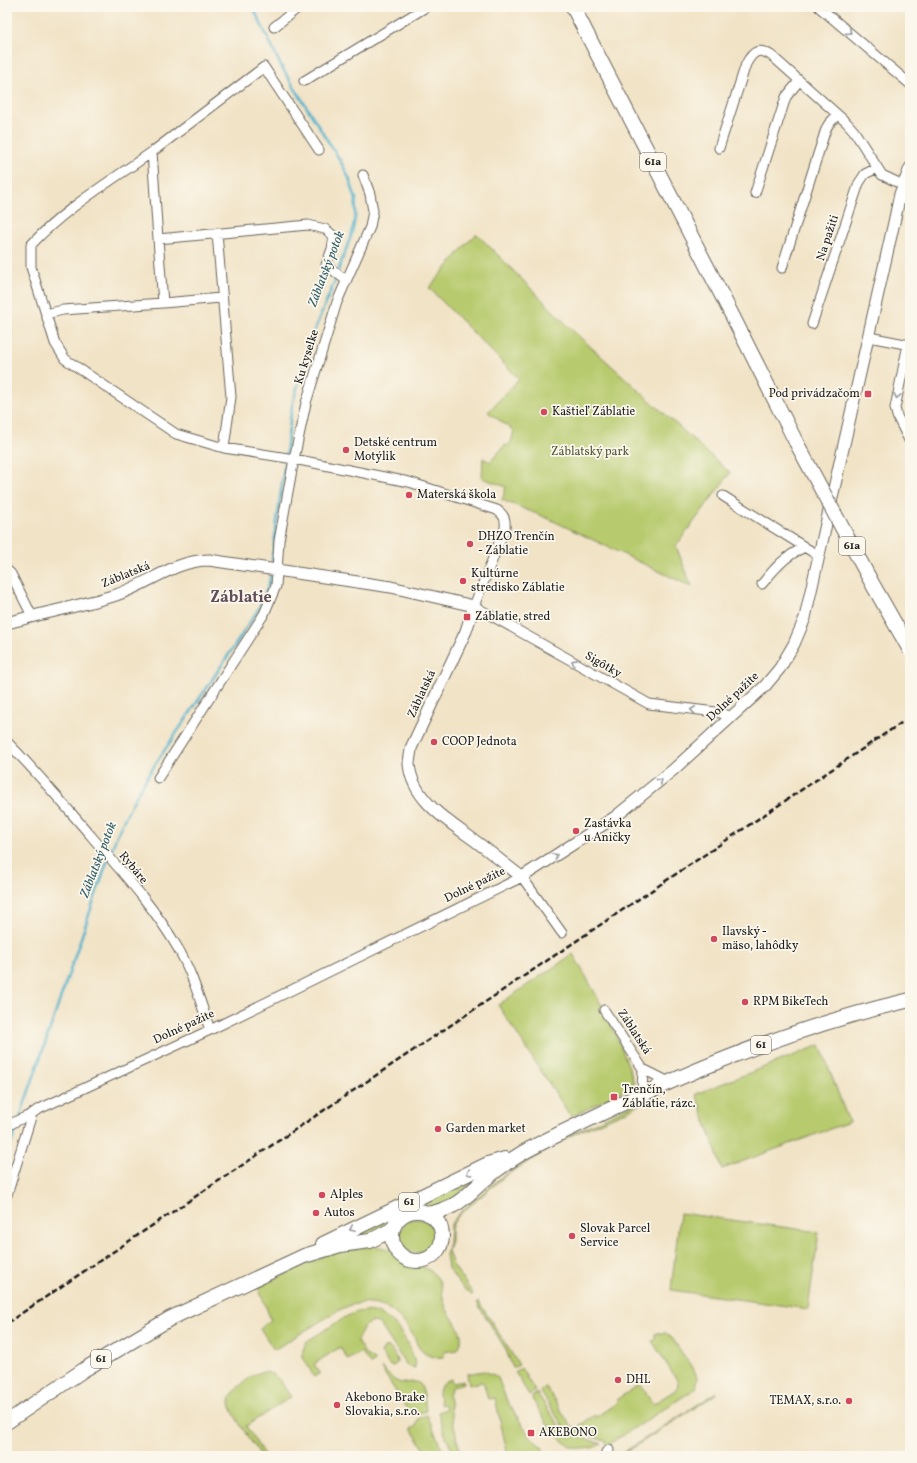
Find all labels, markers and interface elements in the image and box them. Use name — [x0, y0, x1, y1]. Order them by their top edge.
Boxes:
one-way arrow — [844, 28, 852, 35]
road number: 61a — [640, 153, 666, 171]
street label: Na pažiti — [813, 213, 843, 263]
water label: Záblatský potok — [304, 229, 350, 310]
street label: Ku kyselke — [291, 327, 323, 386]
place label: Pod privádzačom — [769, 386, 860, 402]
marker: Pod privádzačom — [863, 389, 873, 399]
one-way arrow — [893, 393, 901, 399]
place label: Kaštieľ Záblatie — [552, 404, 636, 420]
marker: Kaštieľ Záblatie — [539, 407, 549, 417]
place label: Detské centrum Motýlik — [354, 435, 437, 465]
park label: Záblatský park — [551, 444, 630, 460]
marker: Detské centrum Motýlik — [341, 445, 351, 455]
place label: Materská škola — [417, 487, 496, 503]
marker: Materská škola — [404, 490, 414, 500]
place label: DHZO Trenčín - Záblatie — [478, 529, 555, 559]
road number: 61a — [839, 537, 865, 555]
marker: DHZO Trenčín - Záblatie — [465, 539, 475, 549]
street label: Záblatská — [99, 558, 153, 592]
place label: Kultúrne stredisko Záblatie — [471, 566, 565, 596]
marker: Kultúrne stredisko Záblatie — [458, 576, 468, 586]
district label: Záblatie — [210, 587, 272, 609]
place label: Záblatie, stred — [475, 609, 550, 625]
marker: Záblatie, stred — [462, 612, 472, 622]
street label: Sigôtky — [582, 648, 625, 682]
one-way arrow — [571, 660, 578, 667]
street label: Záblatská — [404, 667, 440, 721]
street label: Dolné pažite — [703, 668, 763, 725]
one-way arrow — [690, 705, 696, 714]
place label: COOP Jednota — [442, 734, 517, 750]
marker: COOP Jednota — [429, 737, 439, 747]
one-way arrow — [656, 778, 663, 785]
place label: Zastávka u Aničky — [584, 816, 631, 846]
water label: Záblatský potok — [76, 820, 122, 901]
marker: Zastávka u Aničky — [571, 826, 581, 836]
street label: Rybáre — [115, 849, 151, 888]
one-way arrow — [551, 853, 558, 861]
street label: Dolné pažite — [442, 863, 508, 907]
place label: Ilavský - mäso, lahôdky — [722, 924, 799, 954]
marker: Ilavský - mäso, lahôdky — [709, 934, 719, 944]
place label: RPM BikeTech — [753, 994, 828, 1010]
marker: RPM BikeTech — [740, 997, 750, 1007]
street label: Dolné pažite — [151, 1006, 218, 1048]
street label: Záblatská — [613, 1006, 655, 1058]
road number: 61 — [751, 1036, 771, 1054]
place label: Trenčín, Záblatie, rázc. — [622, 1082, 696, 1112]
marker: Trenčín, Záblatie, rázc. — [609, 1092, 619, 1102]
place label: Garden market — [446, 1121, 526, 1137]
marker: Garden market — [433, 1124, 443, 1134]
one-way arrow — [466, 1168, 473, 1176]
place label: Alples — [330, 1187, 363, 1203]
marker: Alples — [317, 1190, 327, 1200]
road number: 61 — [399, 1193, 419, 1211]
place label: Autos — [324, 1205, 355, 1221]
marker: Autos — [311, 1208, 321, 1218]
place label: Slovak Parcel Service — [580, 1221, 651, 1251]
one-way arrow — [348, 1224, 356, 1232]
marker: Slovak Parcel Service — [567, 1231, 577, 1241]
road number: 61 — [91, 1350, 111, 1368]
place label: DHL — [626, 1372, 651, 1388]
marker: DHL — [613, 1375, 623, 1385]
place label: Akebono Brake Slovakia, s.r.o. — [345, 1390, 425, 1420]
place label: TEMAX, s.r.o. — [770, 1393, 841, 1409]
marker: TEMAX, s.r.o. — [844, 1396, 854, 1406]
marker: Akebono Brake Slovakia, s.r.o. — [332, 1400, 342, 1410]
place label: AKEBONO — [539, 1425, 597, 1441]
marker: AKEBONO — [526, 1428, 536, 1438]

